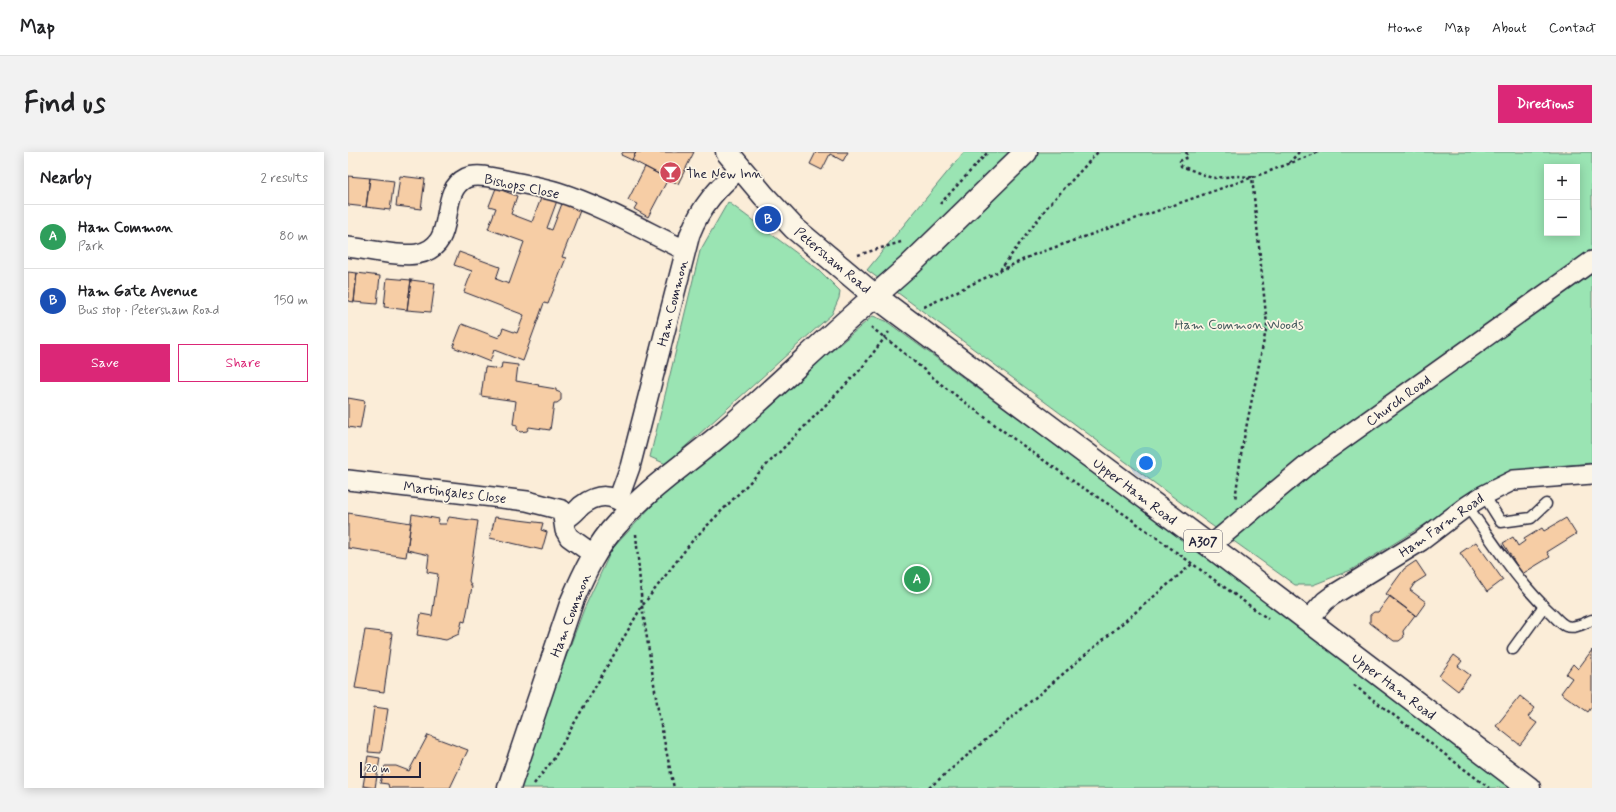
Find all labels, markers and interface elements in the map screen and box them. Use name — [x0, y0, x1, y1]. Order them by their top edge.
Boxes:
text: Map — [20, 15, 55, 40]
text: Home — [1388, 19, 1422, 37]
text: Map — [1444, 19, 1470, 37]
text: About — [1492, 19, 1527, 37]
text: Contact — [1549, 19, 1596, 37]
button: Directions — [1498, 85, 1592, 123]
text: Find us — [24, 86, 105, 123]
bar icon: The New Inn — [657, 160, 683, 186]
map controls — [1544, 164, 1580, 236]
button: + — [1544, 164, 1580, 200]
place label: The New Inn — [686, 165, 762, 183]
text: Nearby — [40, 167, 92, 189]
text: 2 results — [261, 170, 308, 187]
street label: Bishops Close — [483, 170, 561, 204]
button: − — [1544, 200, 1580, 236]
pin: B — [755, 204, 781, 234]
text: Ham Common — [78, 218, 173, 238]
street label: Petersham Road — [790, 223, 874, 298]
text: A — [49, 228, 57, 245]
text: 80 m — [279, 228, 308, 245]
text: Park — [78, 238, 104, 255]
street label: Ham Common — [653, 258, 692, 348]
text: Ham Gate Avenue — [78, 282, 198, 302]
text: B — [49, 292, 57, 309]
text: 150 m — [274, 292, 308, 309]
text: Bus stop · Petersham Road — [78, 302, 219, 319]
park label: Ham Common Woods — [1174, 316, 1304, 334]
button: Save — [40, 344, 170, 382]
button: Share — [178, 344, 308, 382]
street label: Church Road — [1363, 371, 1435, 430]
your location — [1136, 453, 1156, 473]
street label: Upper Ham Road — [1089, 454, 1180, 529]
street label: Martingales Close — [402, 478, 507, 510]
street label: Ham Farm Road — [1395, 490, 1488, 562]
road number: A307 — [1184, 530, 1222, 552]
pin: A — [904, 564, 930, 594]
street label: Ham Common — [547, 571, 595, 660]
street label: Upper Ham Road — [1348, 649, 1439, 724]
scale bar — [360, 760, 421, 779]
text: 20 m — [366, 762, 389, 776]

